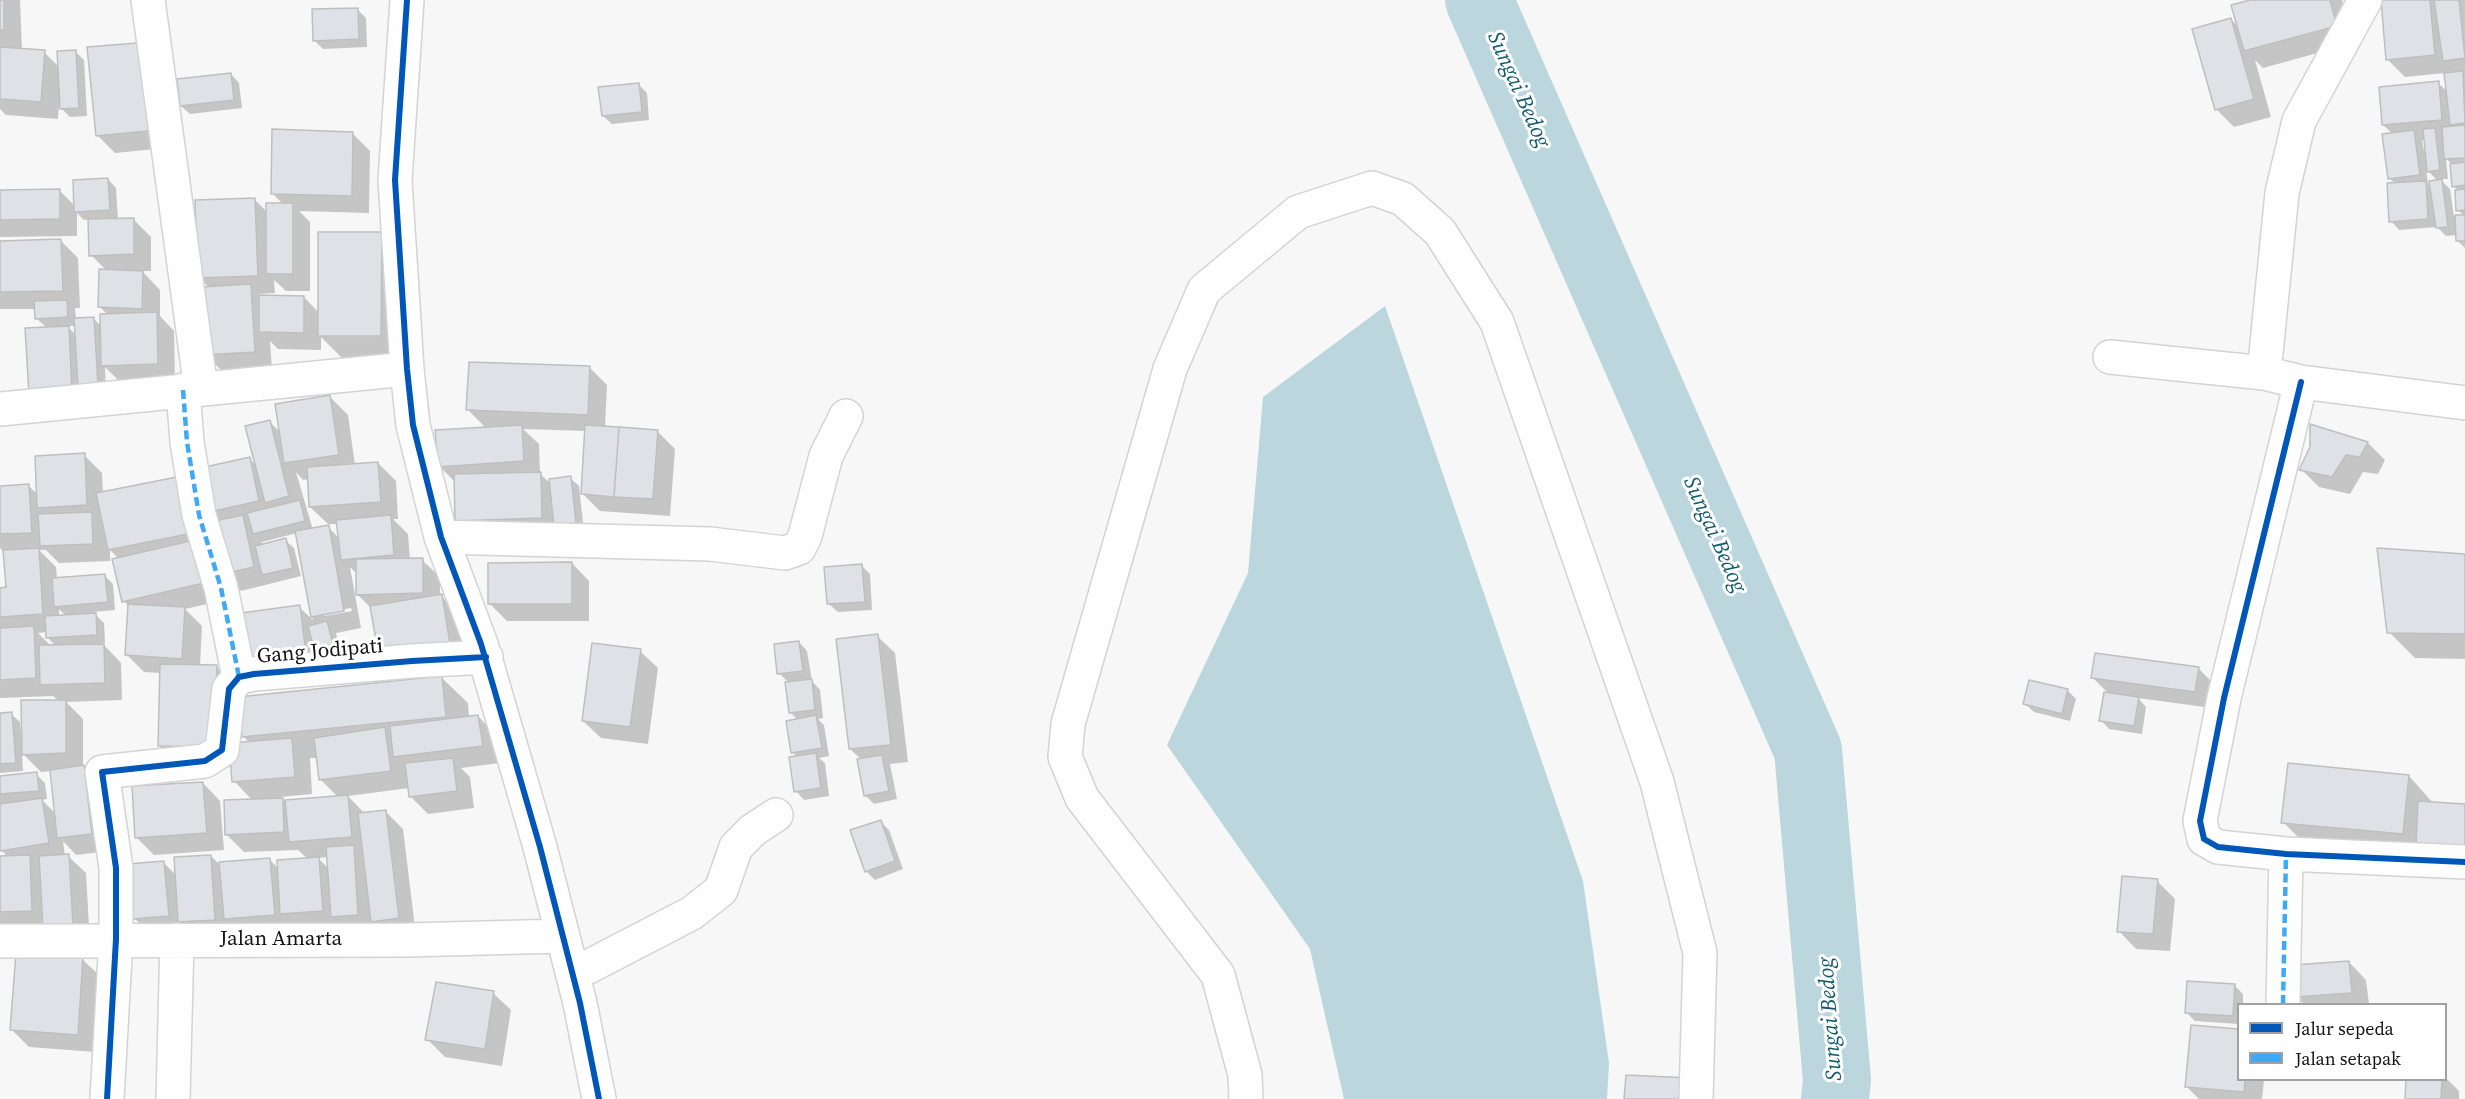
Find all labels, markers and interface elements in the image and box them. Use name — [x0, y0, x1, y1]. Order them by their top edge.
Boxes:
water label: Sungai Bedog — [1481, 28, 1555, 152]
water label: Sungai Bedog — [1677, 473, 1751, 597]
street label: Gang Jodipati — [256, 634, 384, 670]
street label: Jalan Amarta — [220, 927, 342, 953]
water label: Sungai Bedog — [1814, 956, 1848, 1082]
legend — [2237, 1003, 2447, 1081]
text: Jalur sepeda — [2295, 1016, 2394, 1041]
text: Jalan setapak — [2295, 1046, 2401, 1071]

